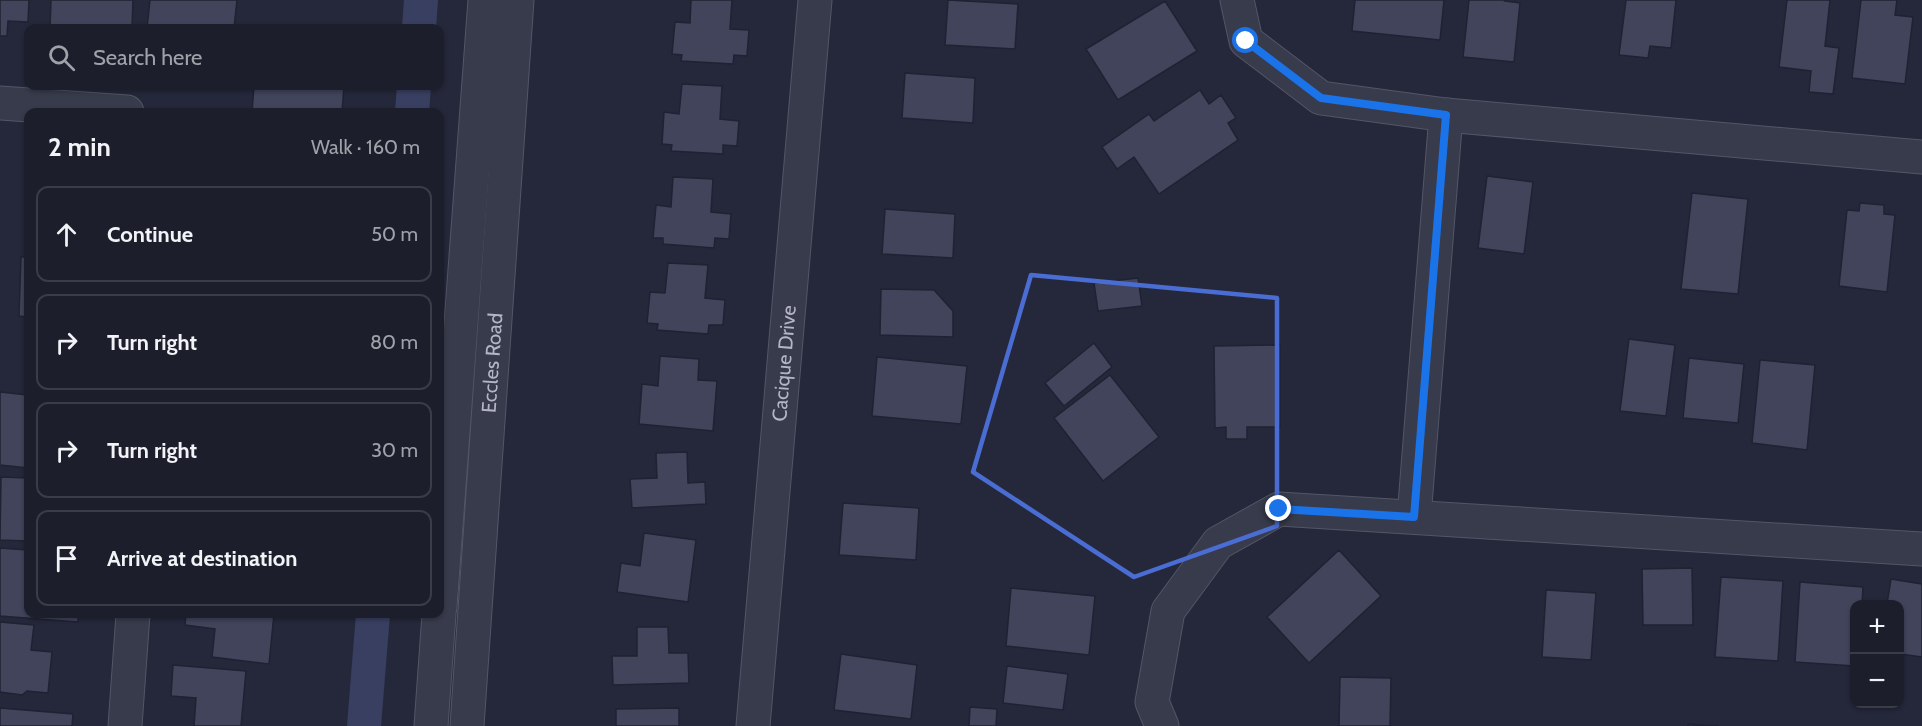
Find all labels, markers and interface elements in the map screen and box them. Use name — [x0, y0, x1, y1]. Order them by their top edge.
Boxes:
search box — [24, 24, 444, 90]
route start — [1232, 27, 1258, 53]
icon: search — [45, 41, 78, 74]
text: Search here — [93, 44, 202, 71]
text: 2 min — [48, 131, 111, 163]
text: Walk · 160 m — [311, 135, 420, 159]
icon: ahead — [50, 218, 83, 251]
text: Continue — [107, 221, 193, 248]
text: 50 m — [371, 222, 418, 246]
street label: Cacique Drive — [767, 304, 801, 422]
street label: Eccles Road — [477, 312, 507, 414]
icon: right — [50, 326, 83, 359]
text: Turn right — [107, 329, 197, 356]
text: 80 m — [370, 330, 418, 354]
icon: right — [50, 434, 83, 467]
text: Turn right — [107, 437, 197, 464]
text: 30 m — [371, 438, 418, 462]
route end — [1265, 495, 1291, 521]
icon: arrive — [50, 542, 83, 575]
text: Arrive at destination — [107, 545, 297, 572]
map controls — [1850, 600, 1904, 708]
button: + — [1850, 600, 1904, 654]
button: − — [1850, 654, 1904, 708]

